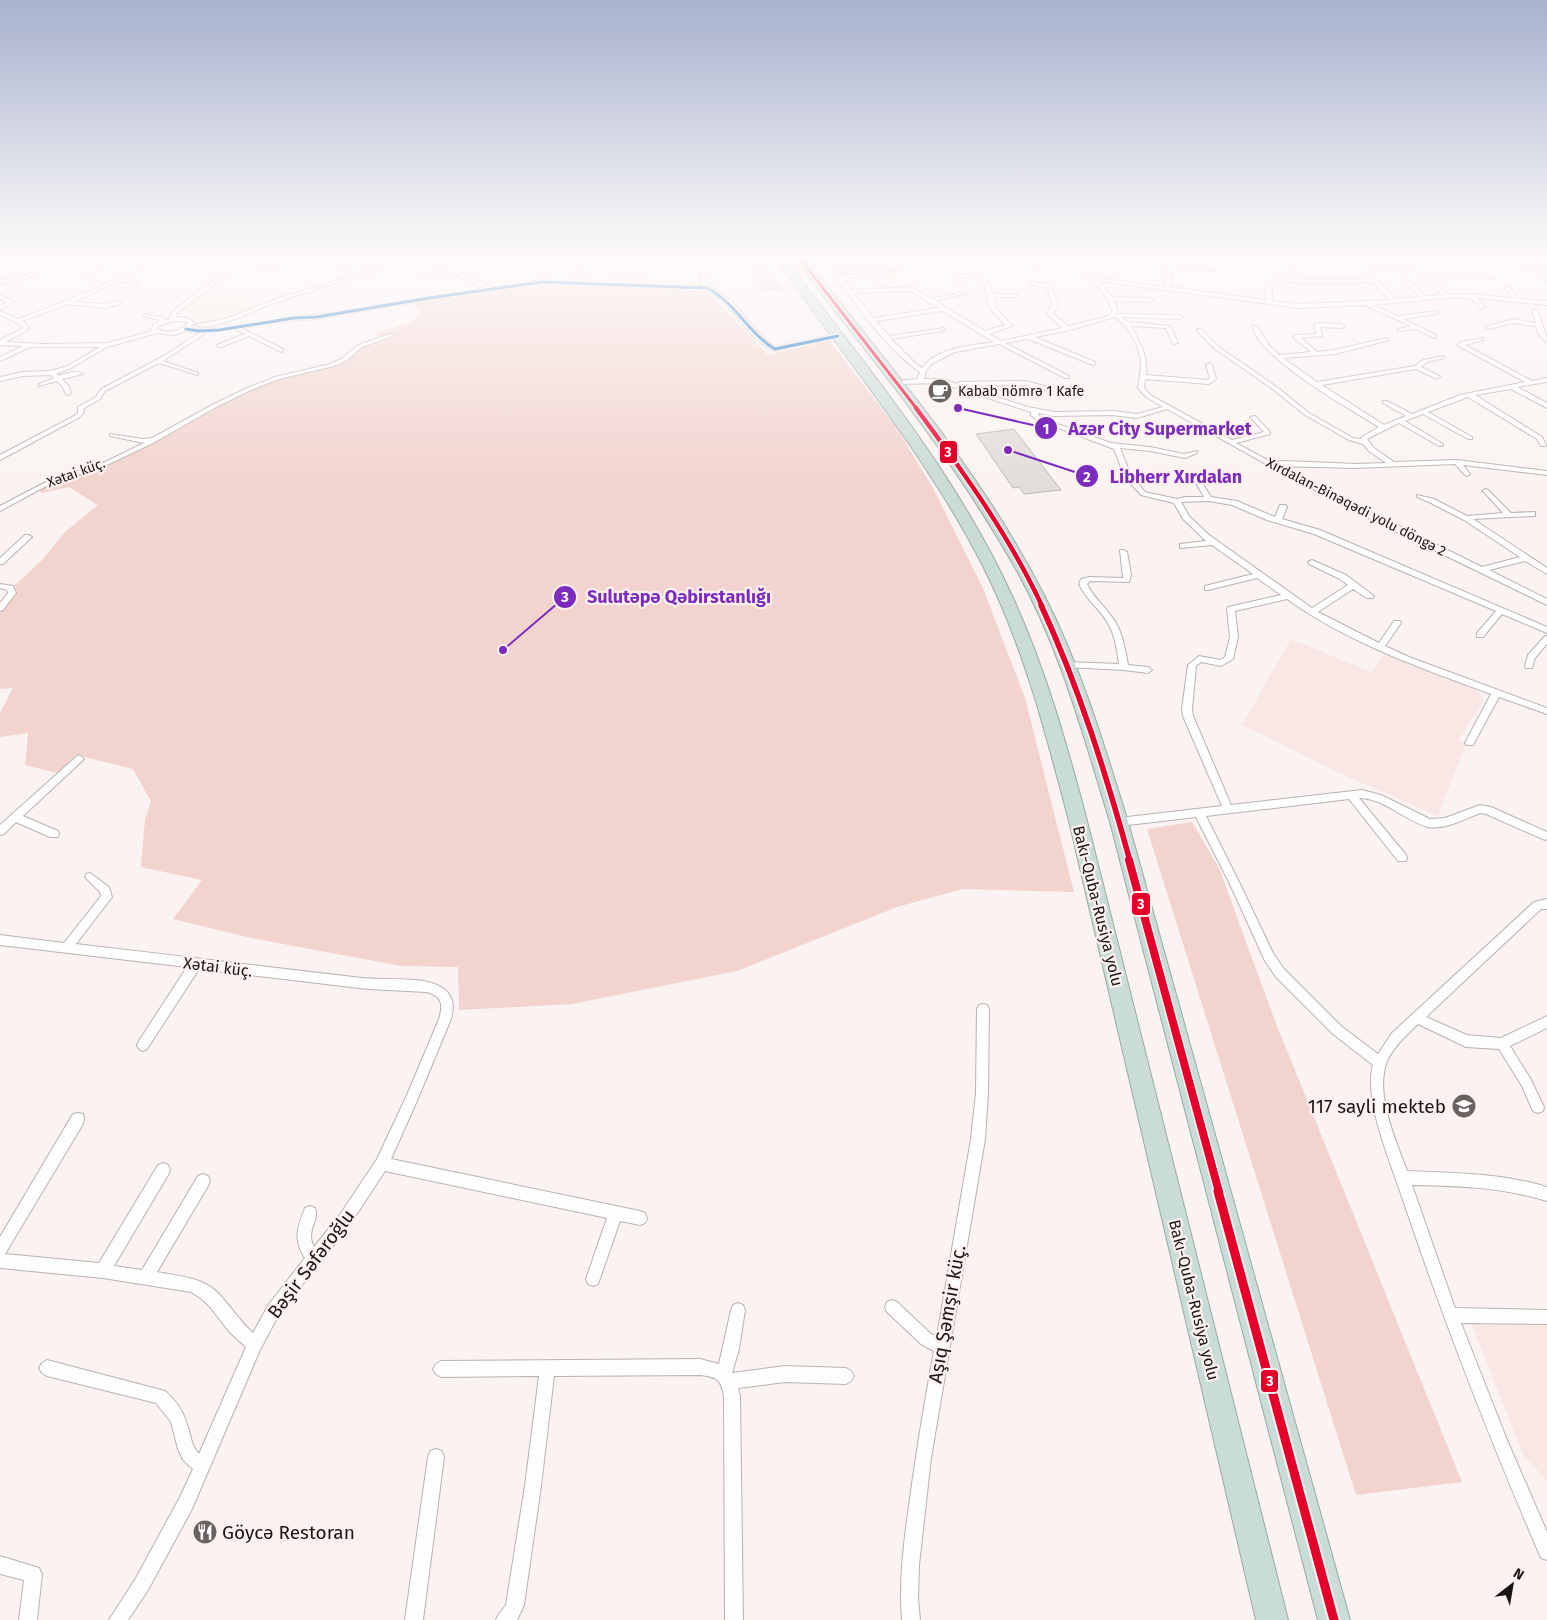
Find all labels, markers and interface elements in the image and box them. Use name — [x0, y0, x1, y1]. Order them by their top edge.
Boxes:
cafe icon: Kabab nömrə 1 Kafe — [927, 378, 953, 404]
place label: Kabab nömrə 1 Kafe — [958, 383, 1084, 400]
callout: Azər City Supermarket — [1034, 412, 1262, 445]
text: Azər City Supermarket — [1067, 418, 1253, 440]
text: 1 — [1043, 420, 1049, 438]
line badge: 3 — [939, 440, 958, 464]
text: 3 — [943, 444, 952, 461]
street label: Xırdalan-Binəqədi yolu döngə 2 — [1263, 454, 1449, 560]
street label: Xətai küç. — [45, 455, 107, 491]
callout: Libherr Xırdalan — [1075, 460, 1252, 493]
text: Libherr Xırdalan — [1110, 466, 1242, 488]
text: 2 — [1083, 468, 1091, 486]
callout: Sulutəpə Qəbirstanlığı — [552, 580, 782, 613]
text: Sulutəpə Qəbirstanlığı — [587, 586, 771, 608]
text: 3 — [560, 588, 569, 606]
street label: Bakı-Quba-Rusiya yolu — [1069, 824, 1127, 988]
line badge: 3 — [1131, 892, 1151, 916]
text: 3 — [1136, 896, 1145, 913]
street label: Xətai küç. — [182, 953, 254, 982]
school or university icon: 117 sayli mekteb — [1451, 1093, 1477, 1119]
place label: 117 sayli mekteb — [1308, 1095, 1446, 1118]
street label: Bəşir Səfəroğlu — [263, 1205, 359, 1323]
street label: Bakı-Quba-Rusiya yolu — [1165, 1218, 1223, 1382]
street label: Aşıq Şəmşir küç. — [924, 1243, 970, 1385]
line badge: 3 — [1260, 1369, 1279, 1393]
text: 3 — [1265, 1373, 1274, 1390]
restaurant icon: Göycə Restoran — [192, 1519, 218, 1545]
place label: Göycə Restoran — [222, 1521, 355, 1544]
north arrow — [1487, 1560, 1537, 1610]
text: N — [1510, 1565, 1527, 1584]

